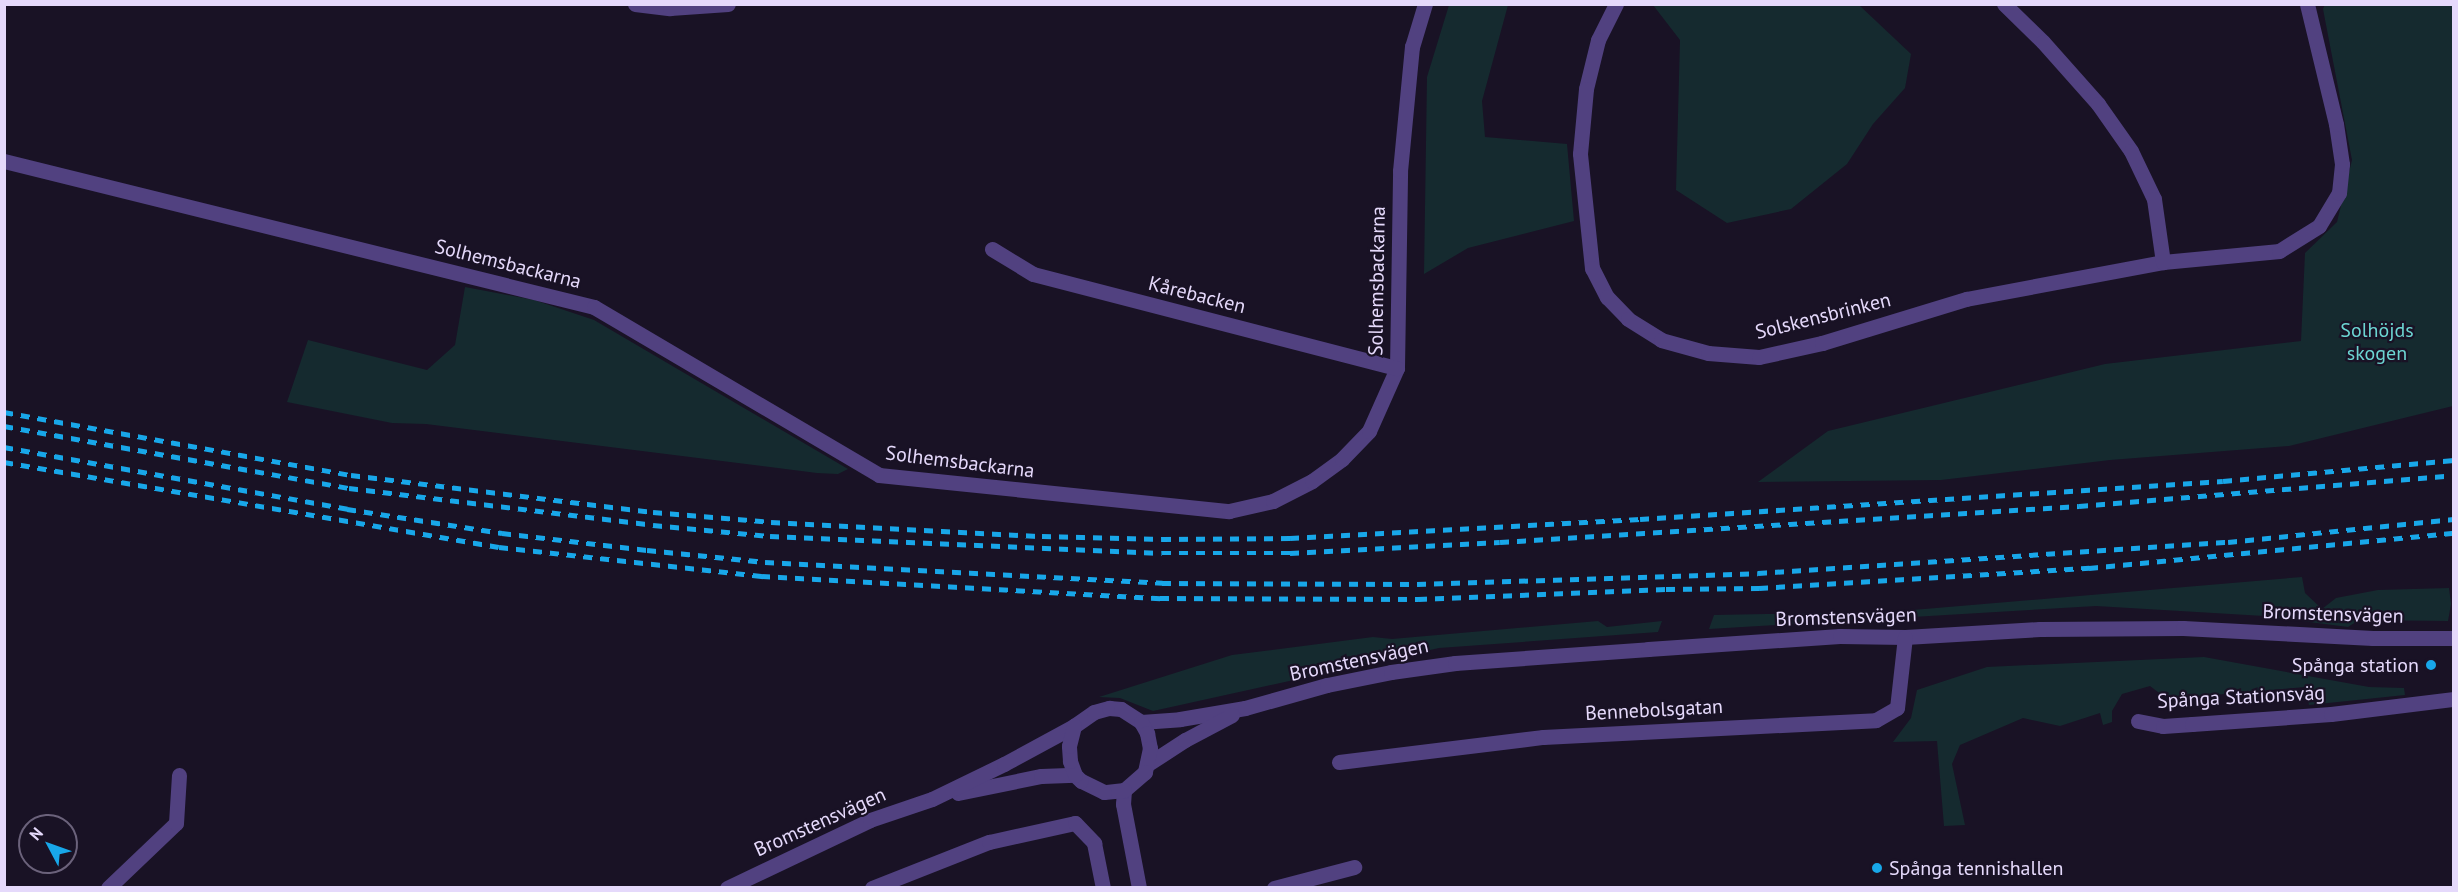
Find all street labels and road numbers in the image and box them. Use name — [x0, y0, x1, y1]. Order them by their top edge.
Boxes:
street label: Solhemsbackarna — [1364, 206, 1390, 356]
street label: Solhemsbackarna — [432, 234, 584, 294]
street label: Kårebacken — [1146, 271, 1248, 319]
street label: Solskensbrinken — [1753, 288, 1893, 344]
street label: Solhemsbackarna — [884, 441, 1036, 483]
street label: Bromstensvägen — [2262, 600, 2404, 628]
street label: Bromstensvägen — [1775, 603, 1917, 631]
street label: Bromstensvägen — [1287, 634, 1431, 686]
street label: Spånga Stationsväg — [2156, 681, 2326, 713]
street label: Bennebolsgatan — [1584, 694, 1724, 726]
street label: Bromstensvägen — [751, 782, 889, 862]

